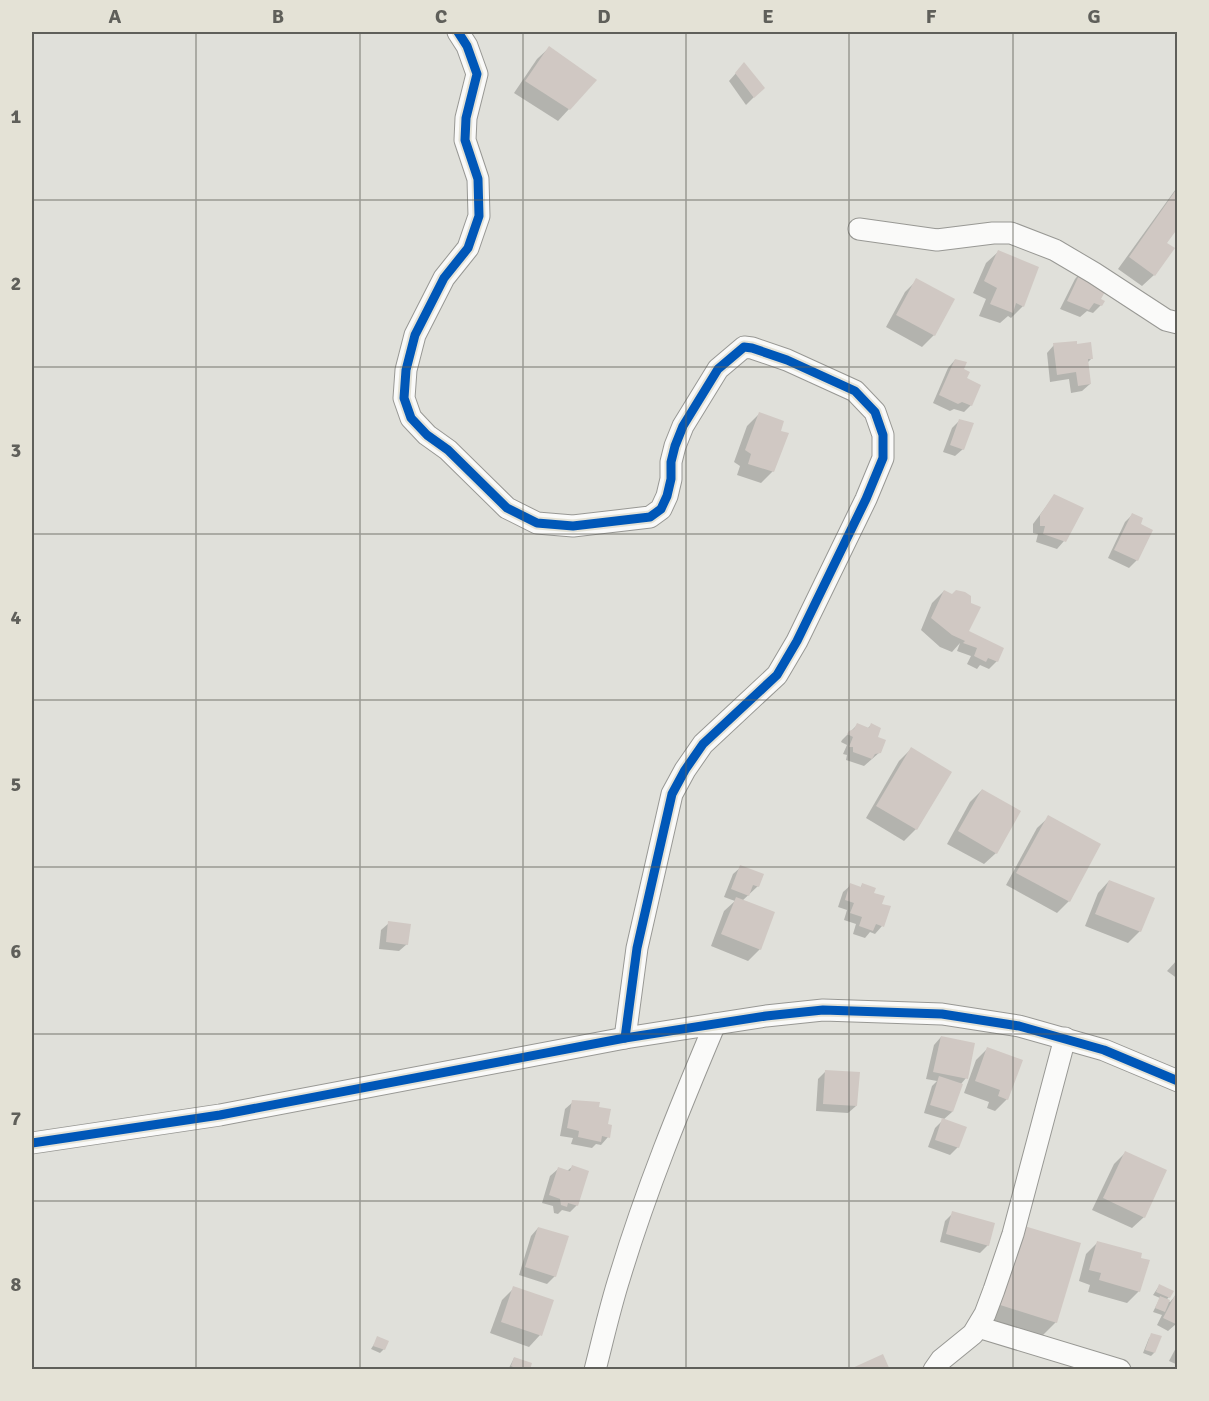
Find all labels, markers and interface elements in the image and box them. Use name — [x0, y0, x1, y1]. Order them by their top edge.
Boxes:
text: A — [109, 4, 122, 29]
text: B — [272, 4, 284, 29]
text: C — [435, 4, 447, 29]
text: D — [597, 4, 611, 29]
text: E — [762, 4, 774, 29]
text: F — [926, 4, 937, 29]
text: G — [1087, 4, 1101, 29]
text: 1 — [11, 104, 22, 129]
text: 2 — [11, 271, 21, 296]
text: 3 — [11, 438, 21, 463]
text: 4 — [11, 605, 22, 630]
text: 5 — [11, 772, 21, 797]
text: 6 — [11, 939, 22, 964]
text: 7 — [11, 1106, 22, 1131]
text: 8 — [11, 1272, 22, 1297]

